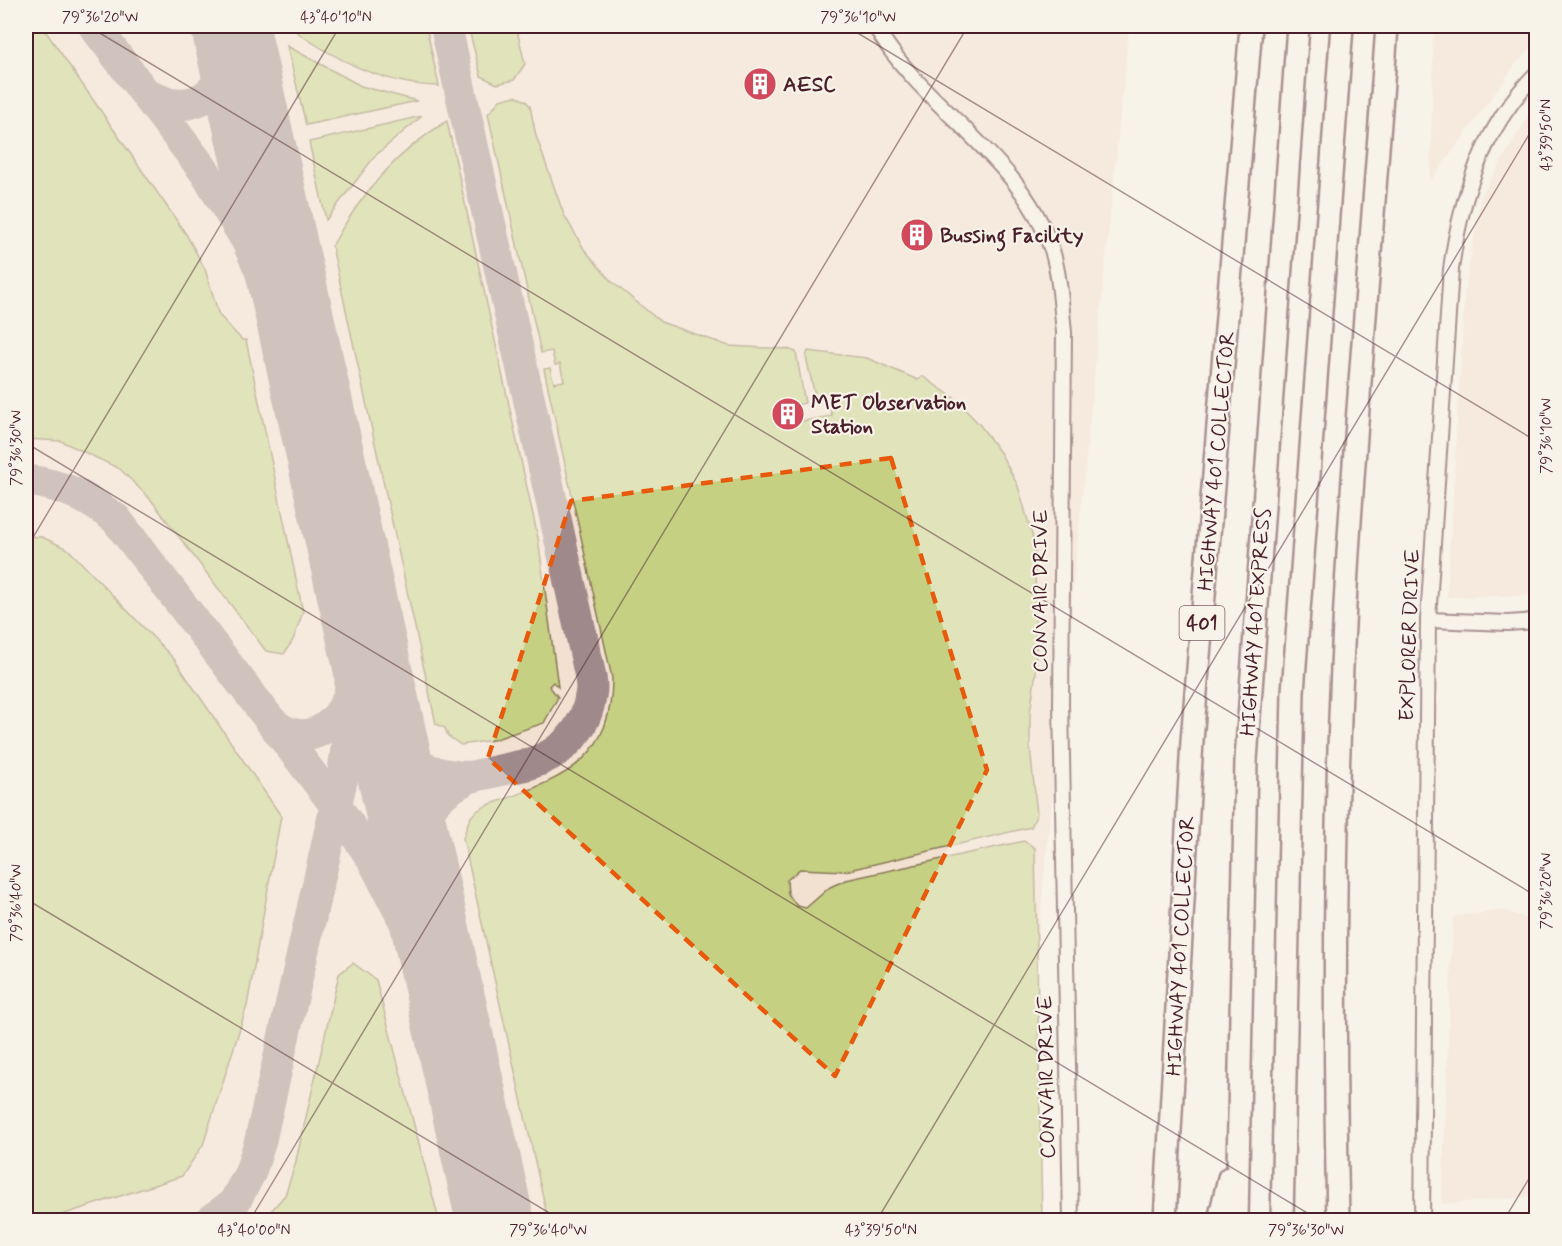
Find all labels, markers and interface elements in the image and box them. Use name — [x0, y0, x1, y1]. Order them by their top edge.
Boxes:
text: 79°36'20"W — [62, 8, 138, 28]
text: 43°40'10"N — [300, 8, 372, 28]
text: 79°36'10"W — [820, 8, 896, 28]
building icon: AESC — [742, 66, 778, 102]
place label: AESC — [783, 71, 836, 99]
text: 43°39'50"N — [1537, 99, 1557, 171]
building icon: Bussing Facility — [899, 217, 935, 253]
place label: Bussing Facility — [940, 222, 1084, 252]
street label: HIGHWAY 401 COLLECTOR — [1192, 330, 1242, 592]
place label: MET Observation Station — [811, 389, 966, 441]
building icon: MET Observation Station — [770, 396, 806, 432]
text: 79°36'10"W — [1537, 398, 1557, 474]
text: 79°36'30"W — [7, 410, 27, 486]
street label: HIGHWAY 401 EXPRESS — [1234, 507, 1278, 737]
street label: CONVAIR DRIVE — [1027, 509, 1055, 673]
street label: EXPLORER DRIVE — [1393, 548, 1427, 722]
road number: 401 — [1180, 606, 1224, 640]
street label: HIGHWAY 401 COLLECTOR — [1160, 815, 1202, 1077]
text: 79°36'20"W — [1537, 853, 1557, 929]
text: 79°36'40"W — [7, 864, 27, 942]
street label: CONVAIR DRIVE — [1032, 995, 1062, 1159]
text: 43°40'00"N — [217, 1221, 291, 1241]
text: 79°36'40"W — [509, 1221, 587, 1241]
text: 43°39'50"N — [845, 1221, 917, 1241]
text: 79°36'30"W — [1268, 1221, 1344, 1241]

